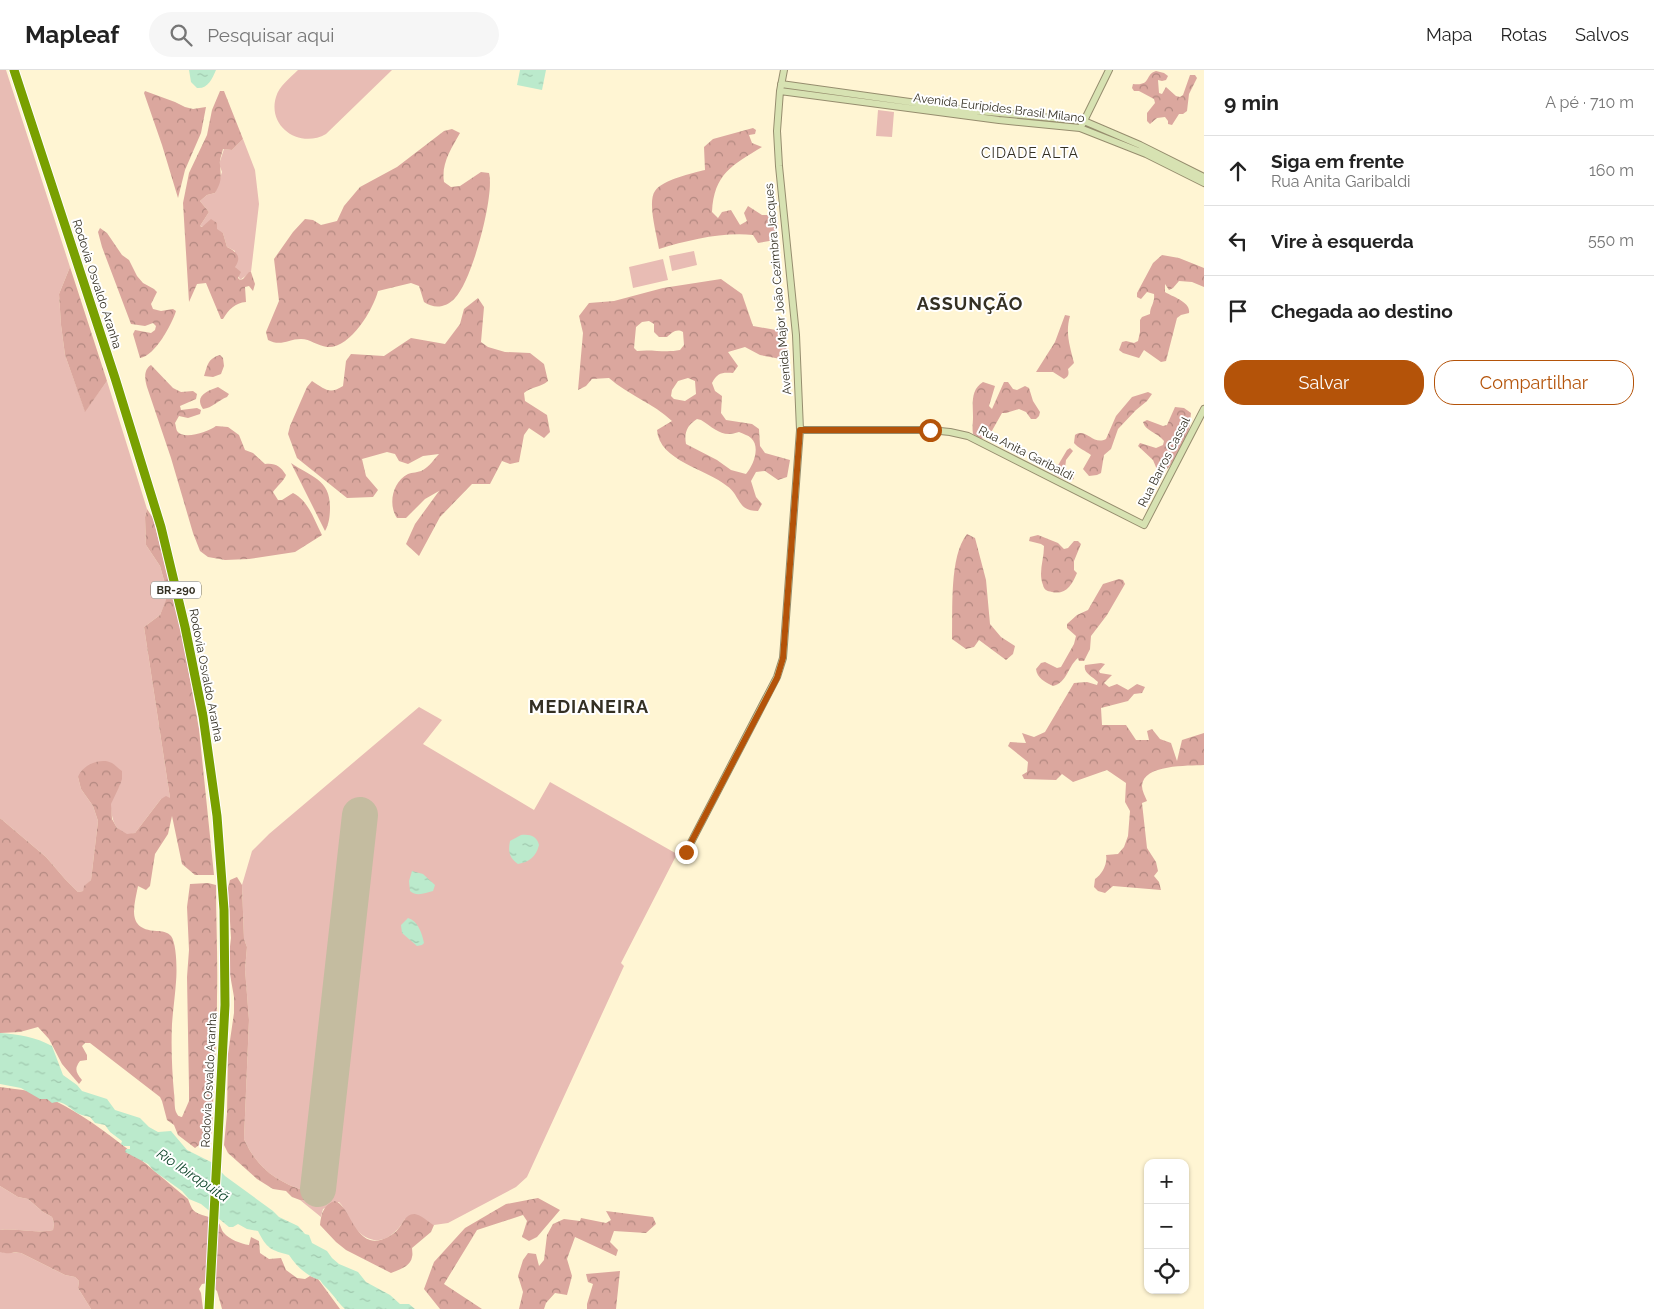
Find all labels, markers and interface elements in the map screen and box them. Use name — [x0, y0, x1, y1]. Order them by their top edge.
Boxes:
search box — [149, 12, 499, 57]
text: Mapleaf — [25, 20, 119, 49]
icon: search — [167, 21, 195, 49]
text: Pesquisar aqui — [207, 24, 334, 46]
text: Mapa — [1426, 24, 1472, 45]
text: Rotas — [1500, 24, 1547, 45]
text: Salvos — [1575, 24, 1629, 45]
text: 9 min — [1224, 90, 1279, 115]
street label: Avenida Euripides Brasil Milano — [913, 91, 1085, 125]
text: A pé · 710 m — [1545, 93, 1634, 112]
district label: CIDADE ALTA — [981, 145, 1079, 161]
text: Siga em frente — [1271, 150, 1404, 172]
icon: ahead — [1224, 157, 1252, 185]
text: 160 m — [1589, 161, 1634, 180]
text: Rua Anita Garibaldi — [1271, 172, 1411, 191]
street label: Avenida Major João Cezimbra Jacques — [762, 182, 794, 395]
street label: Rodovia Osvaldo Aranha — [69, 218, 125, 350]
icon: left — [1224, 227, 1252, 255]
text: Vire à esquerda — [1271, 230, 1414, 252]
text: 550 m — [1588, 231, 1634, 250]
district label: ASSUNÇÃO — [917, 293, 1023, 314]
icon: arrive — [1224, 297, 1252, 325]
text: Chegada ao destino — [1271, 300, 1453, 322]
button: Salvar — [1224, 360, 1424, 405]
button: Compartilhar — [1434, 360, 1634, 405]
street label: Rua Barros Cassal — [1135, 414, 1193, 509]
route start — [919, 419, 942, 442]
street label: Rua Anita Garibaldi — [976, 423, 1076, 483]
road number: BR-290 — [151, 582, 201, 598]
street label: Rodovia Osvaldo Aranha — [186, 607, 226, 743]
district label: MEDIANEIRA — [529, 696, 649, 717]
route end — [675, 841, 698, 864]
street label: Rodovia Osvaldo Aranha — [198, 1012, 220, 1148]
water label: Rio Ibirapuitã — [154, 1145, 232, 1205]
map controls — [1144, 1159, 1189, 1294]
button: + — [1144, 1159, 1189, 1204]
button: − — [1144, 1204, 1189, 1249]
button: locate — [1144, 1249, 1189, 1294]

